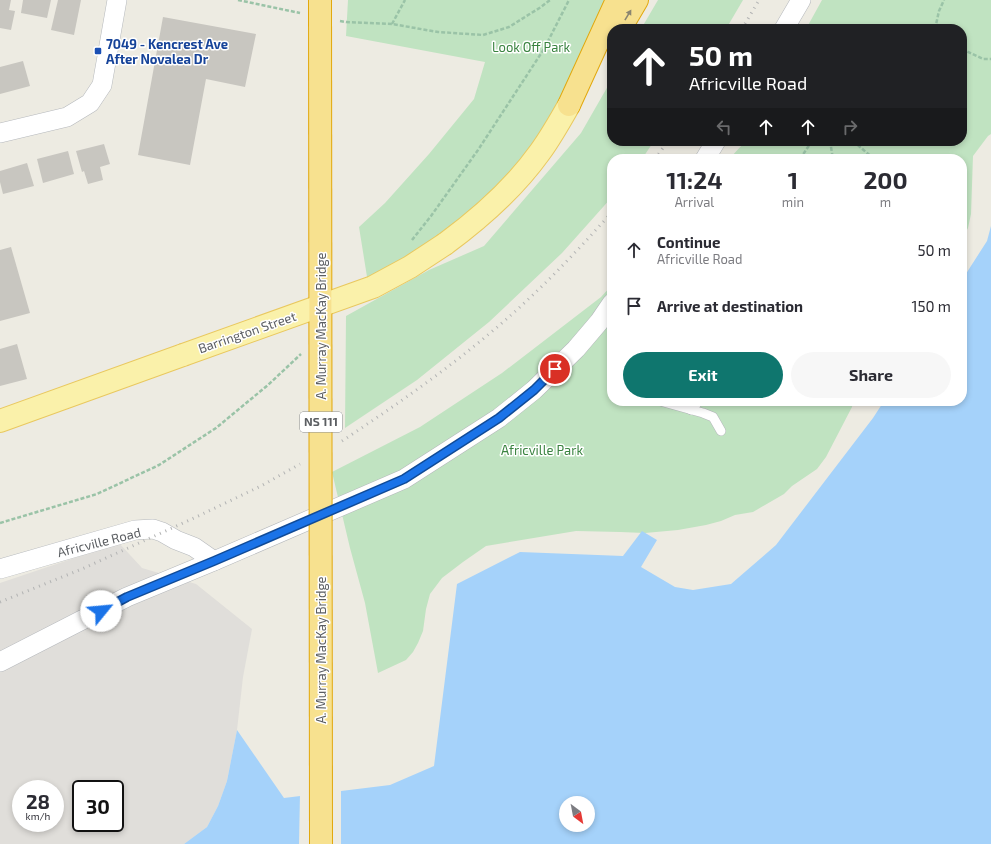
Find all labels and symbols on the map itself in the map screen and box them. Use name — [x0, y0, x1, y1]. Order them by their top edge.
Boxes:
one-way arrow — [625, 9, 632, 20]
place label: 7049 - Kencrest Ave After Novalea Dr — [106, 36, 228, 67]
park label: Look Off Park — [492, 39, 570, 55]
marker: 7049 - Kencrest Ave After Novalea Dr — [93, 46, 103, 56]
street label: A. Murray MacKay Bridge — [313, 252, 329, 400]
street label: Barrington Street — [196, 308, 298, 356]
pin — [538, 352, 572, 386]
road number: NS 111 — [300, 412, 342, 432]
park label: Africville Park — [501, 442, 583, 458]
street label: Africville Road — [56, 524, 142, 560]
street label: A. Murray MacKay Bridge — [313, 576, 329, 724]
position arrow — [80, 590, 122, 632]
speed limit sign: 30 — [72, 780, 124, 832]
north arrow — [559, 796, 595, 832]

